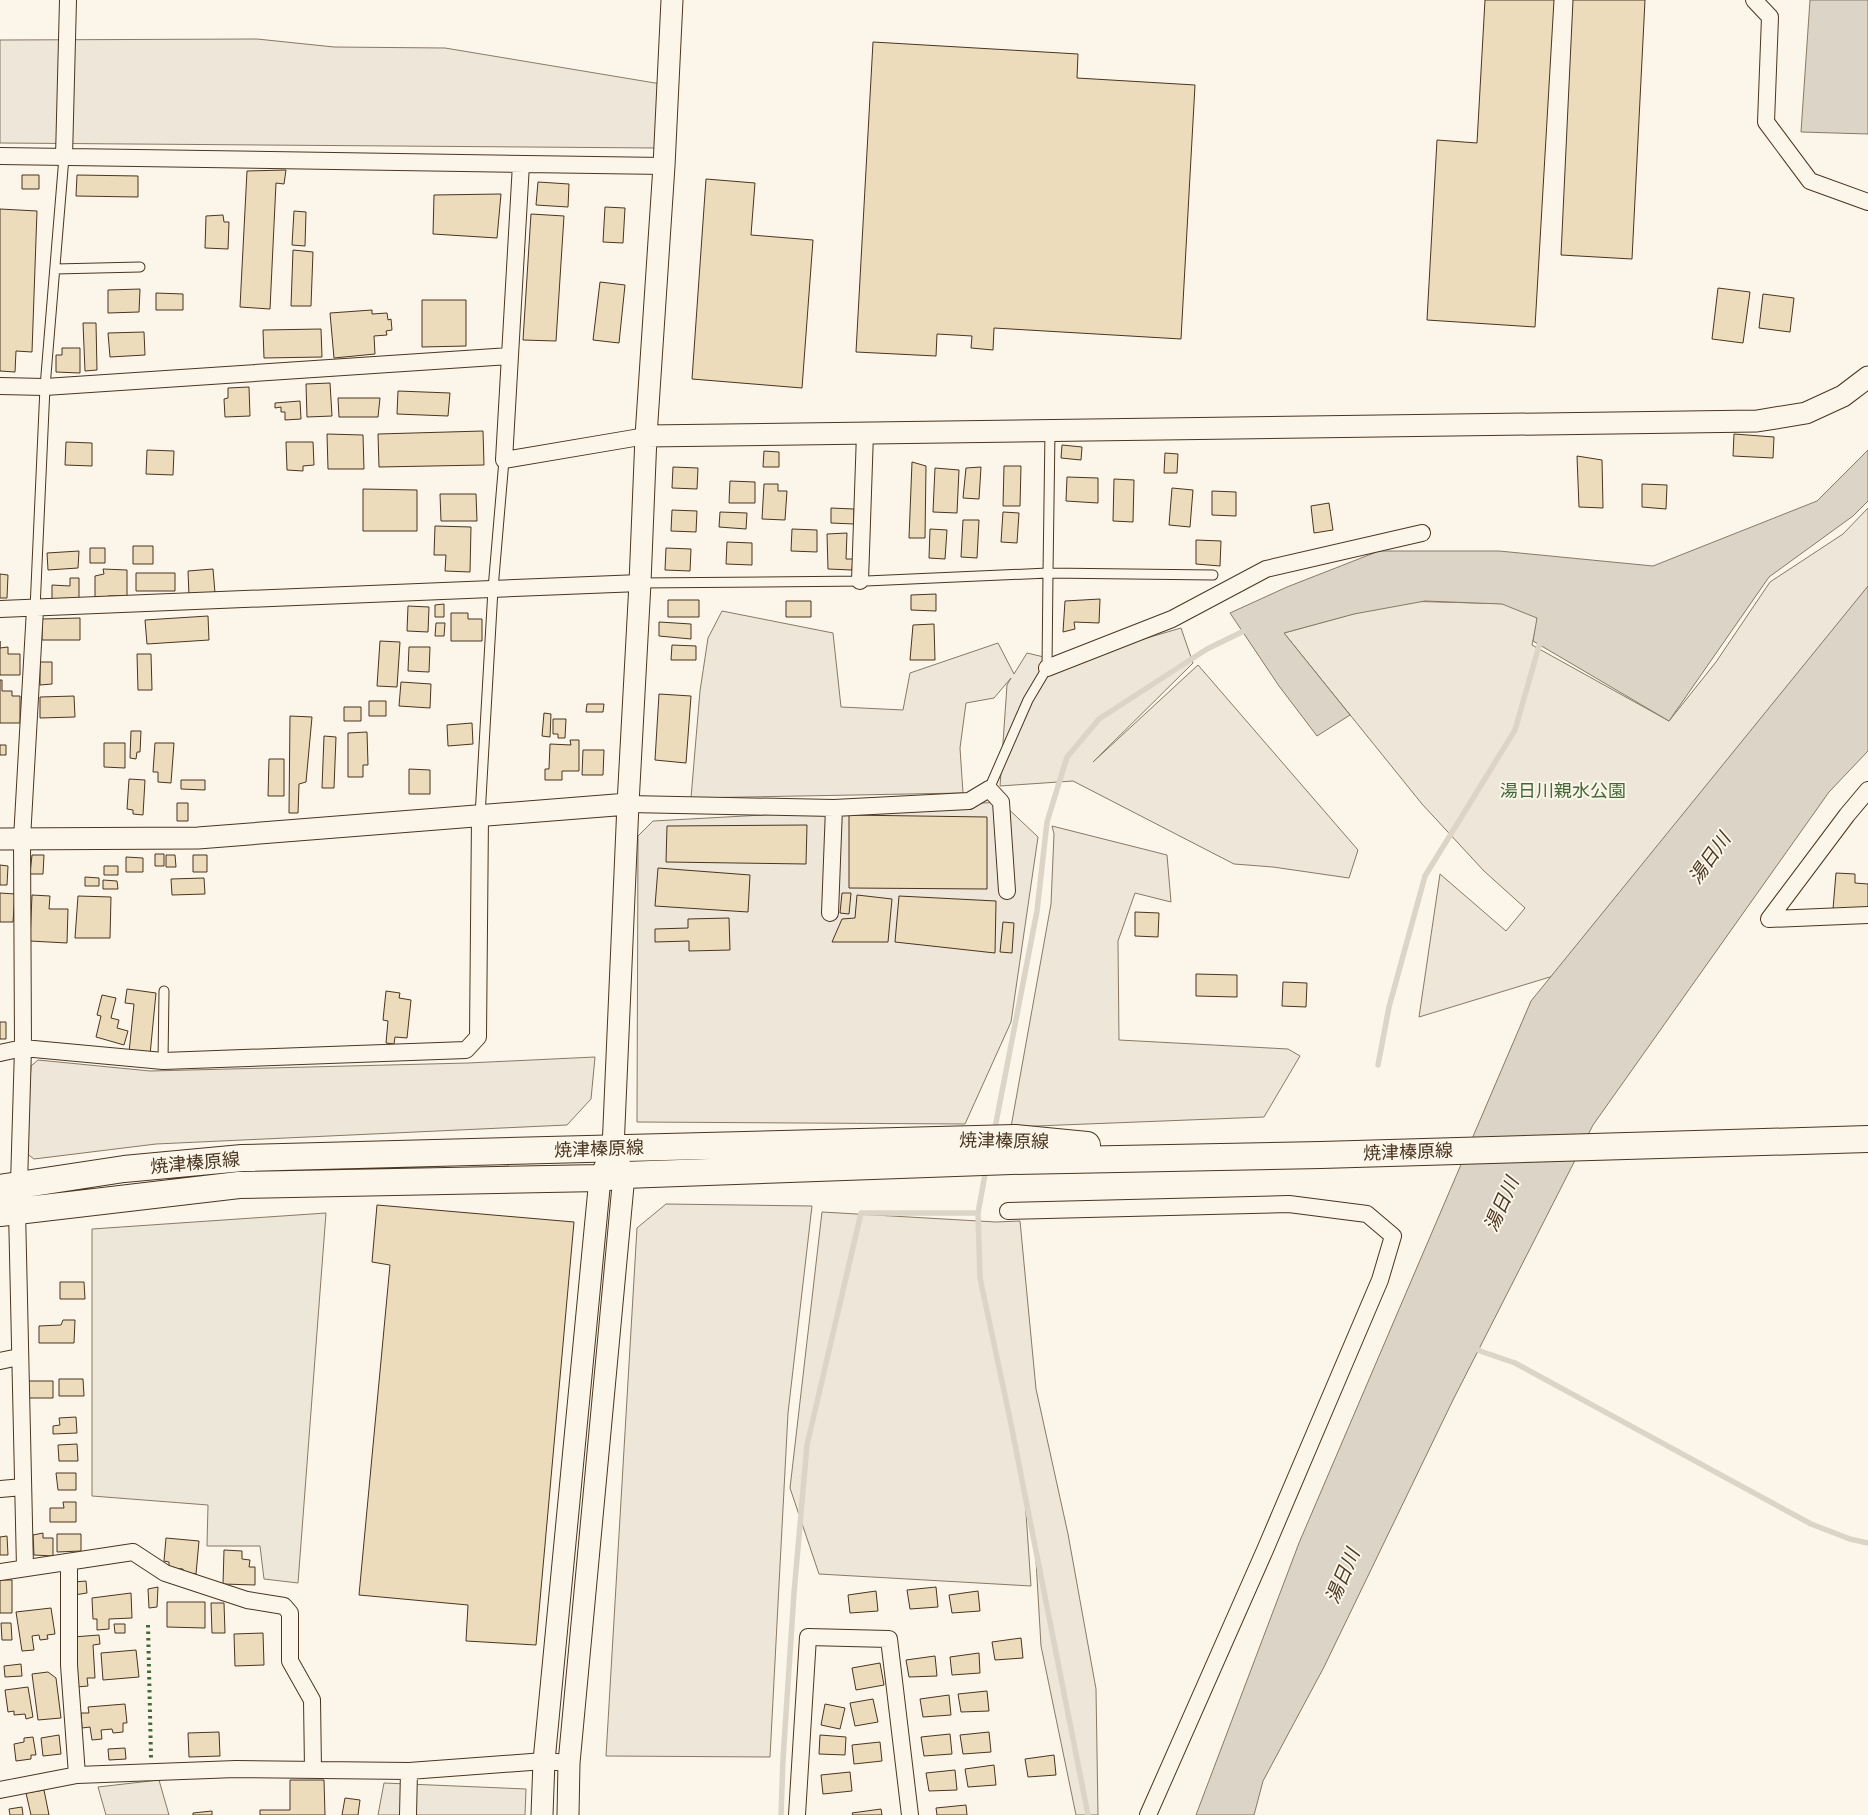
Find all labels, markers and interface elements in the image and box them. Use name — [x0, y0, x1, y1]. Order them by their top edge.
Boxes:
park label: 湯日川親水公園 — [1500, 778, 1626, 804]
water label: 湯日川 — [1682, 826, 1738, 889]
street label: 焼津榛原線 — [959, 1127, 1049, 1155]
street label: 焼津榛原線 — [554, 1134, 644, 1164]
street label: 焼津榛原線 — [1363, 1137, 1453, 1167]
street label: 焼津榛原線 — [149, 1146, 241, 1180]
water label: 湯日川 — [1478, 1171, 1526, 1236]
water label: 湯日川 — [1319, 1543, 1367, 1608]

